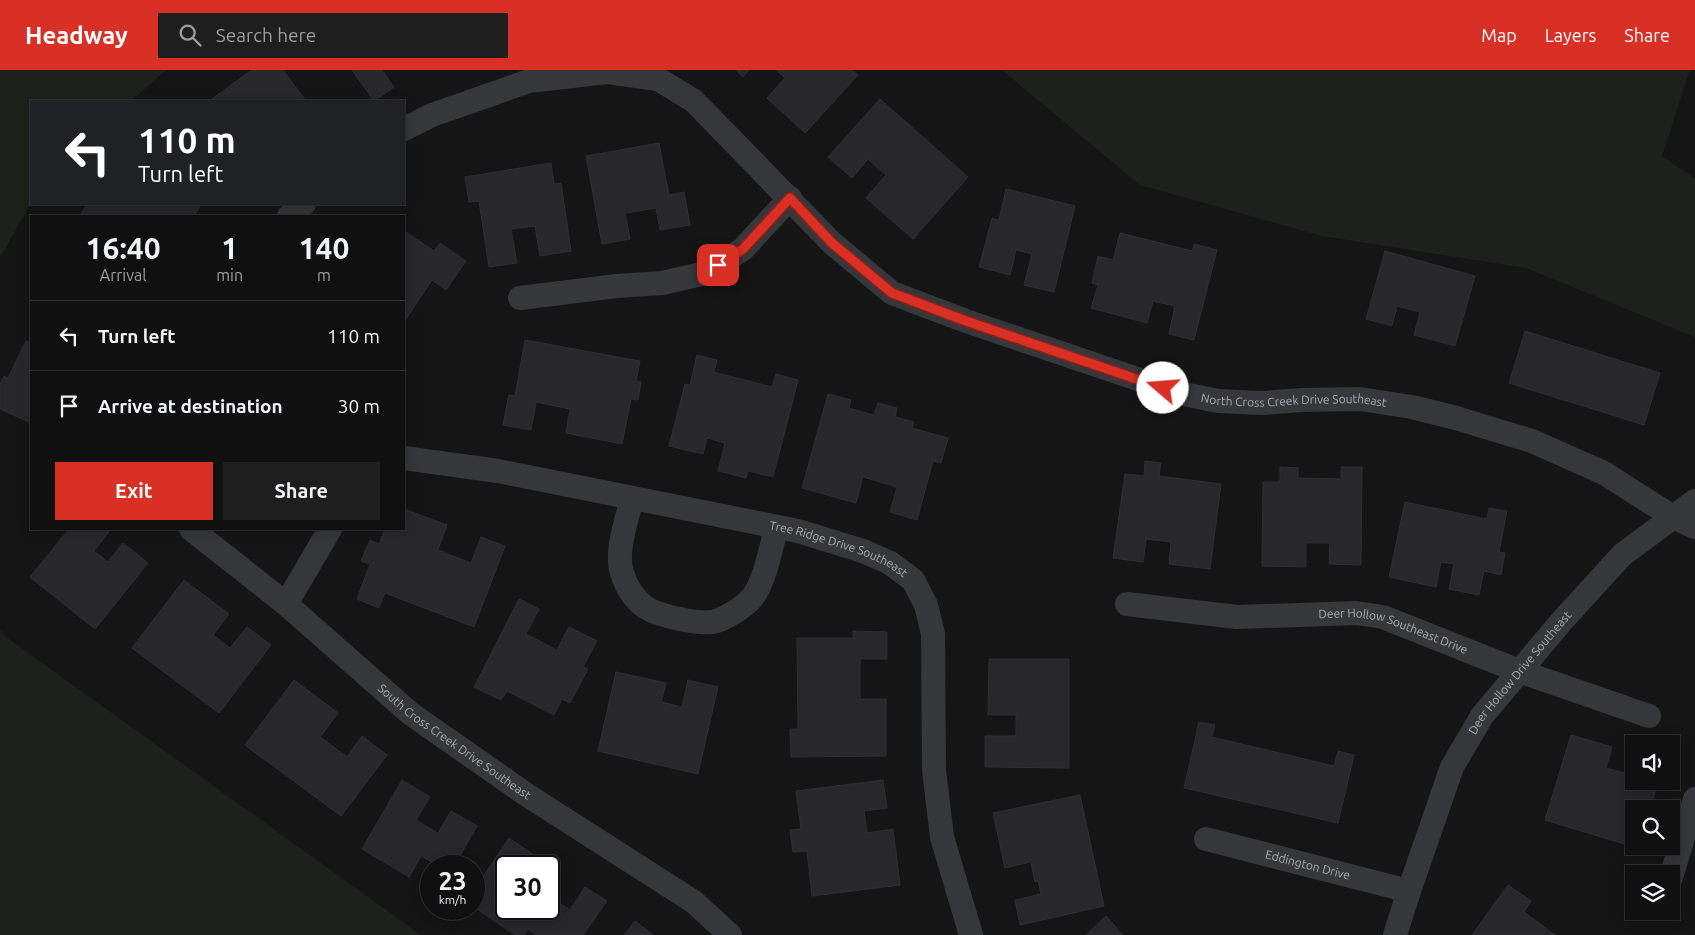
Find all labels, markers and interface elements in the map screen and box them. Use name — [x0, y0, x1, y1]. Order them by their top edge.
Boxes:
search box — [158, 13, 508, 58]
icon: search — [176, 21, 204, 49]
text: Headway — [25, 22, 128, 49]
text: Search here — [216, 24, 316, 46]
text: Map — [1481, 25, 1517, 45]
text: Layers — [1545, 25, 1596, 45]
text: Share — [1624, 25, 1670, 45]
icon: left — [55, 120, 120, 185]
text: 110 m — [138, 120, 236, 160]
text: Turn left — [138, 161, 223, 186]
text: 16:40 — [86, 231, 161, 265]
text: 1 — [221, 231, 238, 265]
text: 140 — [299, 231, 349, 265]
pin — [697, 244, 739, 286]
icon: arrive — [704, 251, 732, 279]
text: Arrival — [100, 266, 146, 284]
text: min — [216, 266, 243, 284]
text: m — [317, 266, 331, 284]
icon: left — [55, 322, 83, 350]
text: Turn left — [98, 325, 176, 347]
text: 110 m — [327, 325, 380, 347]
position arrow — [1136, 361, 1188, 413]
street label: North Cross Creek Drive Southeast — [1200, 391, 1388, 409]
icon: arrive — [55, 392, 83, 420]
text: Arrive at destination — [98, 395, 283, 417]
text: 30 m — [338, 395, 380, 417]
button: Exit — [55, 462, 213, 520]
button: Share — [223, 462, 380, 520]
street label: Tree Ridge Drive Southeast — [768, 518, 910, 580]
street label: Deer Hollow Southeast Drive — [1318, 606, 1470, 656]
street label: Deer Hollow Drive Southeast — [1466, 608, 1574, 737]
street label: South Cross Creek Drive Southeast — [376, 681, 534, 802]
map controls — [1625, 735, 1680, 920]
button: sound — [1625, 735, 1680, 790]
button: search — [1625, 800, 1680, 855]
street label: Eddington Drive — [1264, 847, 1352, 882]
speed limit sign: 30 — [495, 855, 560, 920]
button: layers — [1625, 865, 1680, 920]
text: 23 — [438, 867, 467, 895]
text: km/h — [439, 893, 466, 906]

